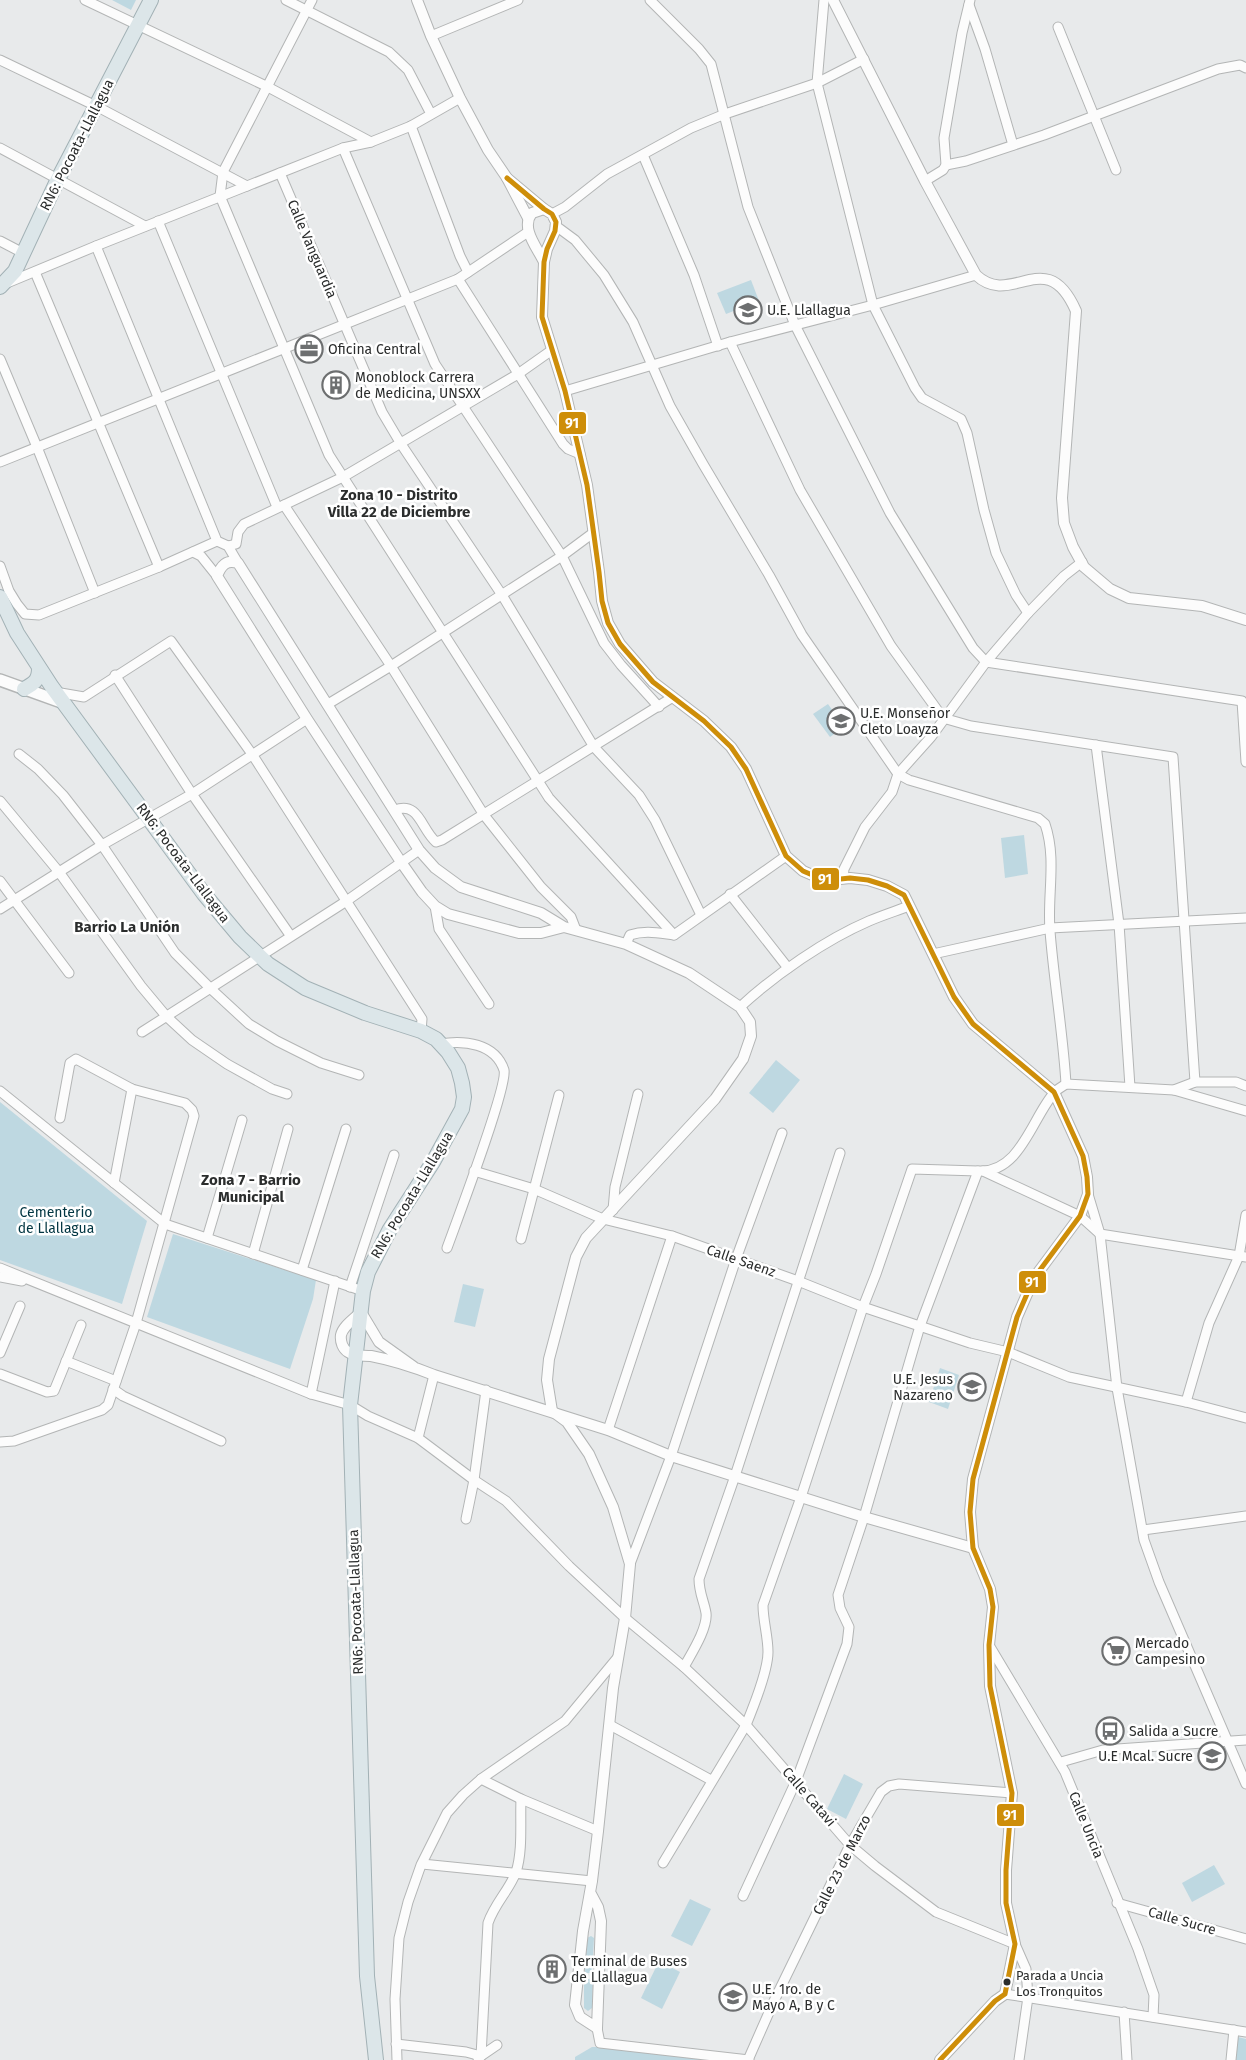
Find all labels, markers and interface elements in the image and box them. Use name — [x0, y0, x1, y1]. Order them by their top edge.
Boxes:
street label: RN6: Pocoata-Llallagua — [36, 76, 118, 214]
street label: Calle Vanguardia — [284, 197, 340, 301]
school or university icon: U.E. Llallagua — [733, 295, 763, 325]
place label: U.E. Llallagua — [767, 302, 851, 319]
office icon: Oficina Central — [294, 334, 324, 364]
place label: Oficina Central — [328, 341, 421, 358]
place label: Monoblock Carrera de Medicina, UNSXX — [355, 369, 481, 402]
building icon: Monoblock Carrera de Medicina, UNSXX — [321, 370, 351, 400]
line badge: 91 — [558, 411, 587, 435]
text: 91 — [565, 415, 579, 432]
district label: Zona 10 - Distrito Villa 22 de Diciembre — [327, 486, 470, 521]
place label: U.E. Monseñor Cleto Loayza — [860, 705, 951, 738]
school or university icon: U.E. Monseñor Cleto Loayza — [826, 706, 856, 736]
street label: RN6: Pocoata-Llallagua — [132, 800, 234, 926]
line badge: 91 — [811, 867, 840, 891]
text: 91 — [818, 871, 832, 888]
district label: Barrio La Unión — [74, 918, 180, 936]
street label: RN6: Pocoata-Llallagua — [367, 1128, 457, 1262]
district label: Zona 7 - Barrio Municipal — [201, 1171, 301, 1206]
park label: Cementerio de Llallagua — [18, 1204, 94, 1237]
street label: Calle Saenz — [704, 1241, 778, 1281]
line badge: 91 — [1018, 1270, 1047, 1294]
text: 91 — [1025, 1274, 1039, 1291]
place label: U.E. Jesus Nazareno — [893, 1371, 953, 1404]
school or university icon: U.E. Jesus Nazareno — [957, 1372, 987, 1402]
street label: RN6: Pocoata-Llallagua — [345, 1529, 367, 1675]
place label: Mercado Campesino — [1135, 1635, 1205, 1668]
supermarket icon: Mercado Campesino — [1101, 1636, 1131, 1666]
bus stop icon: Salida a Sucre — [1095, 1716, 1125, 1746]
place label: Salida a Sucre — [1129, 1723, 1218, 1740]
school or university icon: U.E Mcal. Sucre — [1197, 1741, 1227, 1771]
place label: U.E Mcal. Sucre — [1098, 1748, 1193, 1765]
street label: Calle Catavi — [779, 1764, 839, 1830]
street label: Calle Uncia — [1065, 1789, 1107, 1861]
line badge: 91 — [996, 1803, 1025, 1827]
text: 91 — [1003, 1807, 1017, 1824]
street label: Calle 23 de Marzo — [809, 1812, 875, 1918]
street label: Calle Sucre — [1146, 1903, 1218, 1939]
place label: Terminal de Buses de Llallagua — [571, 1953, 687, 1986]
building icon: Terminal de Buses de Llallagua — [537, 1954, 567, 1984]
place label: Parada a Uncia Los Tronquitos — [1016, 1968, 1104, 1999]
marker: Parada a Uncia Los Tronquitos — [1002, 1977, 1012, 1987]
place label: U.E. 1ro. de Mayo A, B y C — [752, 1981, 835, 2014]
school or university icon: U.E. 1ro. de Mayo A, B y C — [718, 1982, 748, 2012]

